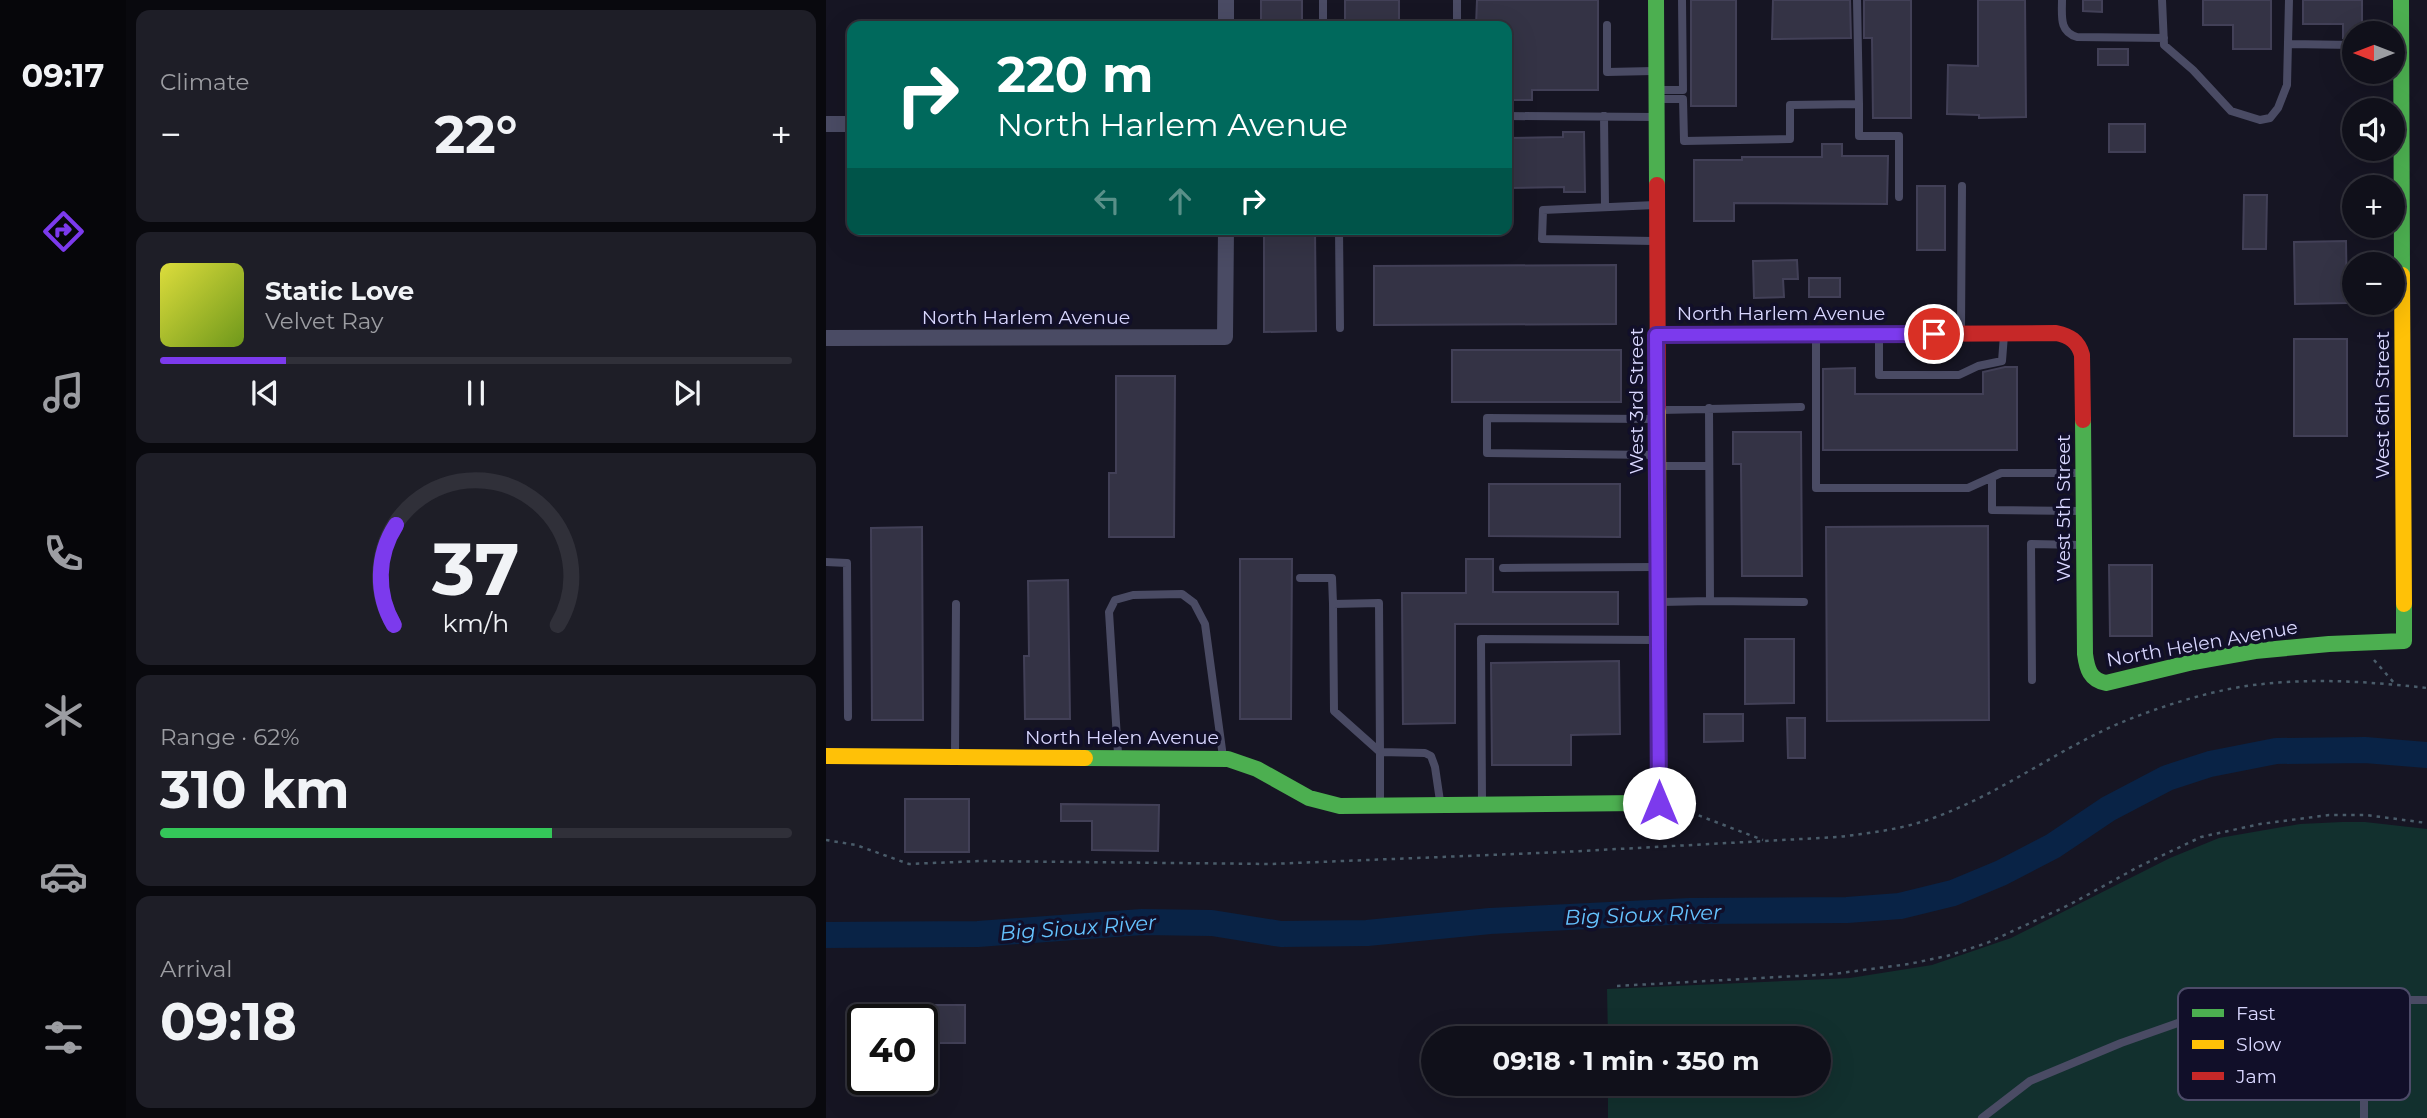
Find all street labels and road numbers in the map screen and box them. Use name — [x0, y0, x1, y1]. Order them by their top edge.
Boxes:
street label: North Harlem Avenue — [1677, 302, 1885, 325]
street label: North Harlem Avenue — [922, 306, 1130, 329]
street label: West 3rd Street — [1625, 327, 1648, 474]
street label: West 6th Street — [2371, 331, 2394, 479]
street label: West 5th Street — [2052, 434, 2075, 582]
street label: North Helen Avenue — [2105, 615, 2300, 672]
street label: North Helen Avenue — [1025, 726, 1219, 749]

